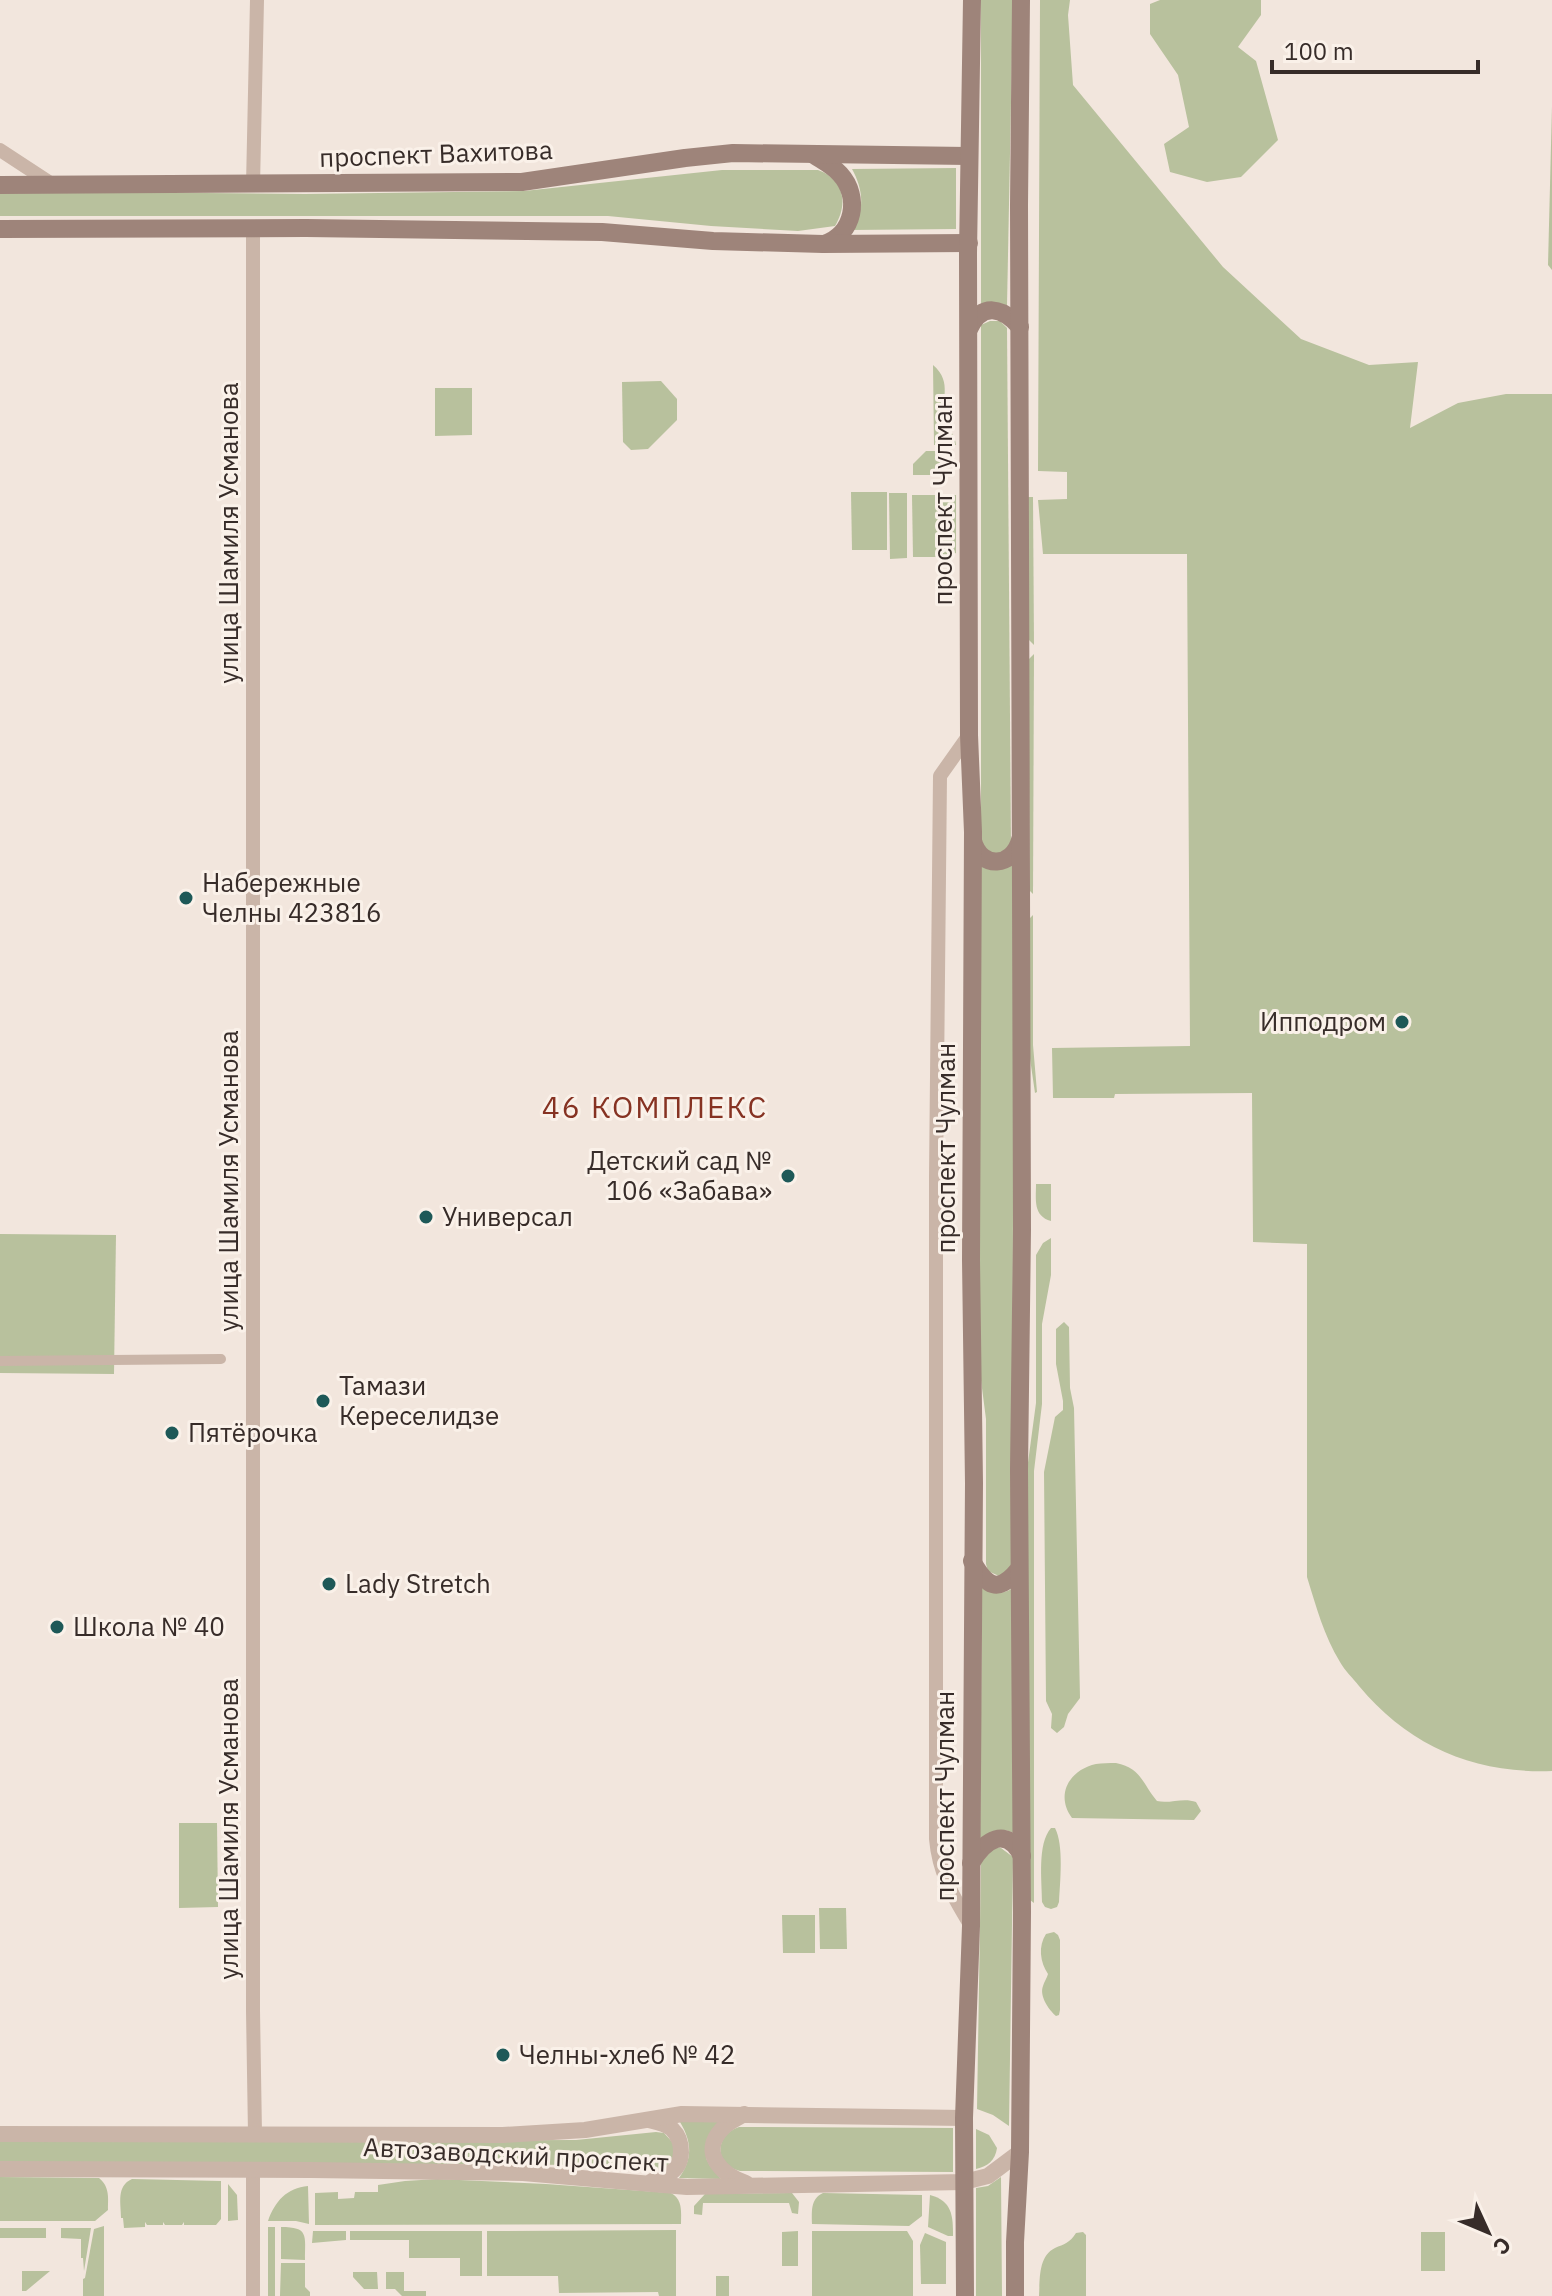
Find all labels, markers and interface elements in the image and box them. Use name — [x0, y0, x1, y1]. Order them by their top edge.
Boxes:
scale bar — [1272, 24, 1478, 74]
text: 100 m — [1284, 35, 1354, 67]
street label: проспект Вахитова — [319, 132, 553, 174]
street label: улица Шамиля Усманова — [211, 382, 245, 684]
street label: проспект Чулман — [925, 395, 959, 605]
place label: Набережные Челны 423816 — [202, 865, 382, 929]
marker: Набережные Челны 423816 — [177, 889, 195, 907]
place label: Ипподром — [1260, 1004, 1386, 1038]
marker: Ипподром — [1393, 1013, 1411, 1031]
street label: улица Шамиля Усманова — [211, 1030, 245, 1332]
street label: проспект Чулман — [928, 1043, 962, 1253]
district label: 46 КОМПЛЕКС — [542, 1087, 768, 1126]
place label: Детский сад № 106 «Забава» — [587, 1143, 772, 1207]
marker: Детский сад № 106 «Забава» — [779, 1167, 797, 1185]
place label: Универсал — [442, 1199, 573, 1233]
marker: Универсал — [417, 1208, 435, 1226]
place label: Тамази Кереселидзе — [339, 1368, 499, 1432]
marker: Тамази Кереселидзе — [314, 1392, 332, 1410]
place label: Пятёрочка — [188, 1415, 318, 1449]
marker: Пятёрочка — [163, 1424, 181, 1442]
place label: Lady Stretch — [345, 1566, 491, 1600]
marker: Lady Stretch — [320, 1575, 338, 1593]
place label: Школа № 40 — [73, 1609, 225, 1643]
marker: Школа № 40 — [48, 1618, 66, 1636]
street label: улица Шамиля Усманова — [211, 1678, 245, 1980]
street label: проспект Чулман — [927, 1691, 961, 1901]
place label: Челны-хлеб № 42 — [519, 2037, 735, 2071]
marker: Челны-хлеб № 42 — [494, 2046, 512, 2064]
street label: Автозаводский проспект — [362, 2129, 670, 2179]
north arrow — [1448, 2192, 1528, 2272]
text: С — [1487, 2231, 1518, 2261]

